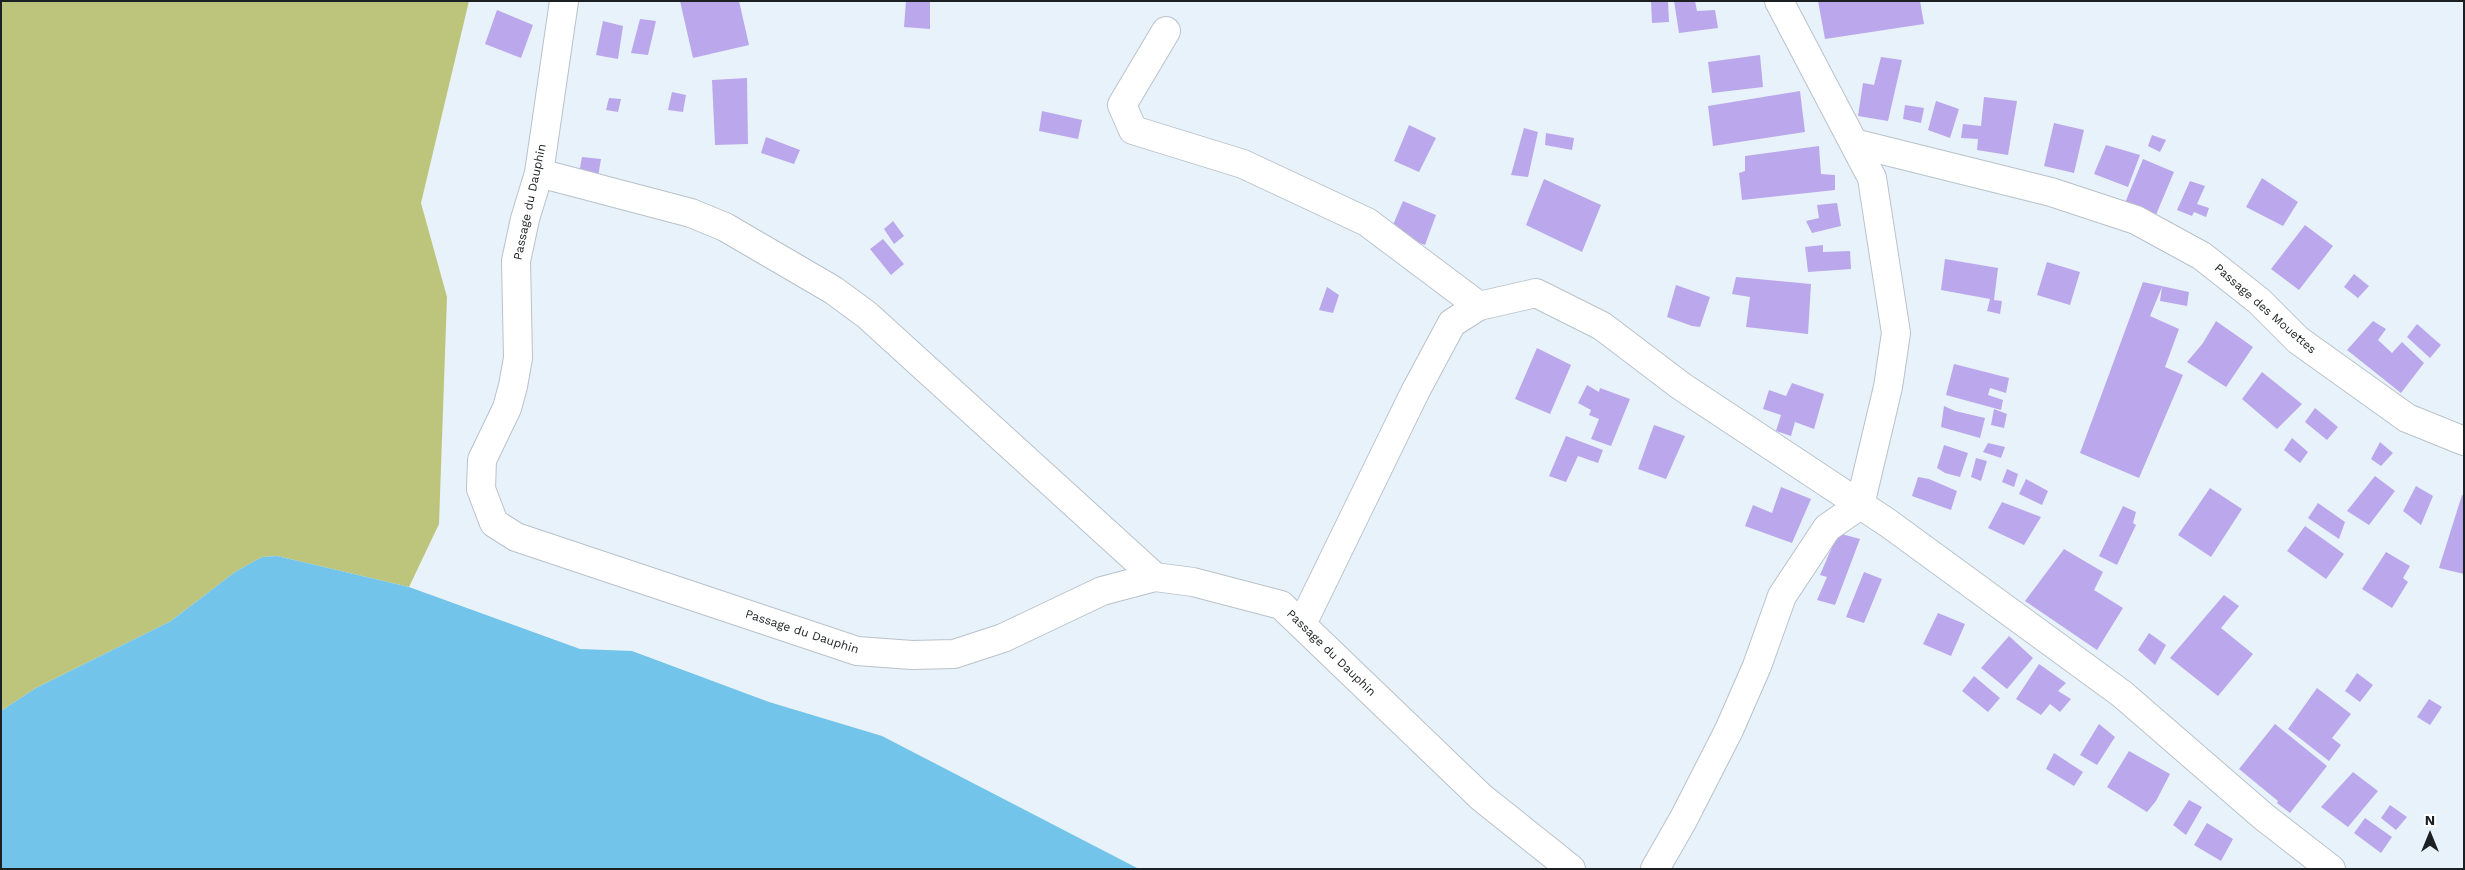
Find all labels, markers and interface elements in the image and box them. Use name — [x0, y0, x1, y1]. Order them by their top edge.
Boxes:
street label: Passage du Dauphin — [511, 143, 549, 261]
street label: Passage des Mouettes — [2211, 261, 2319, 357]
street label: Passage du Dauphin — [743, 607, 861, 657]
street label: Passage du Dauphin — [1283, 607, 1379, 699]
north arrow — [2405, 810, 2455, 860]
text: N — [2425, 812, 2435, 828]

